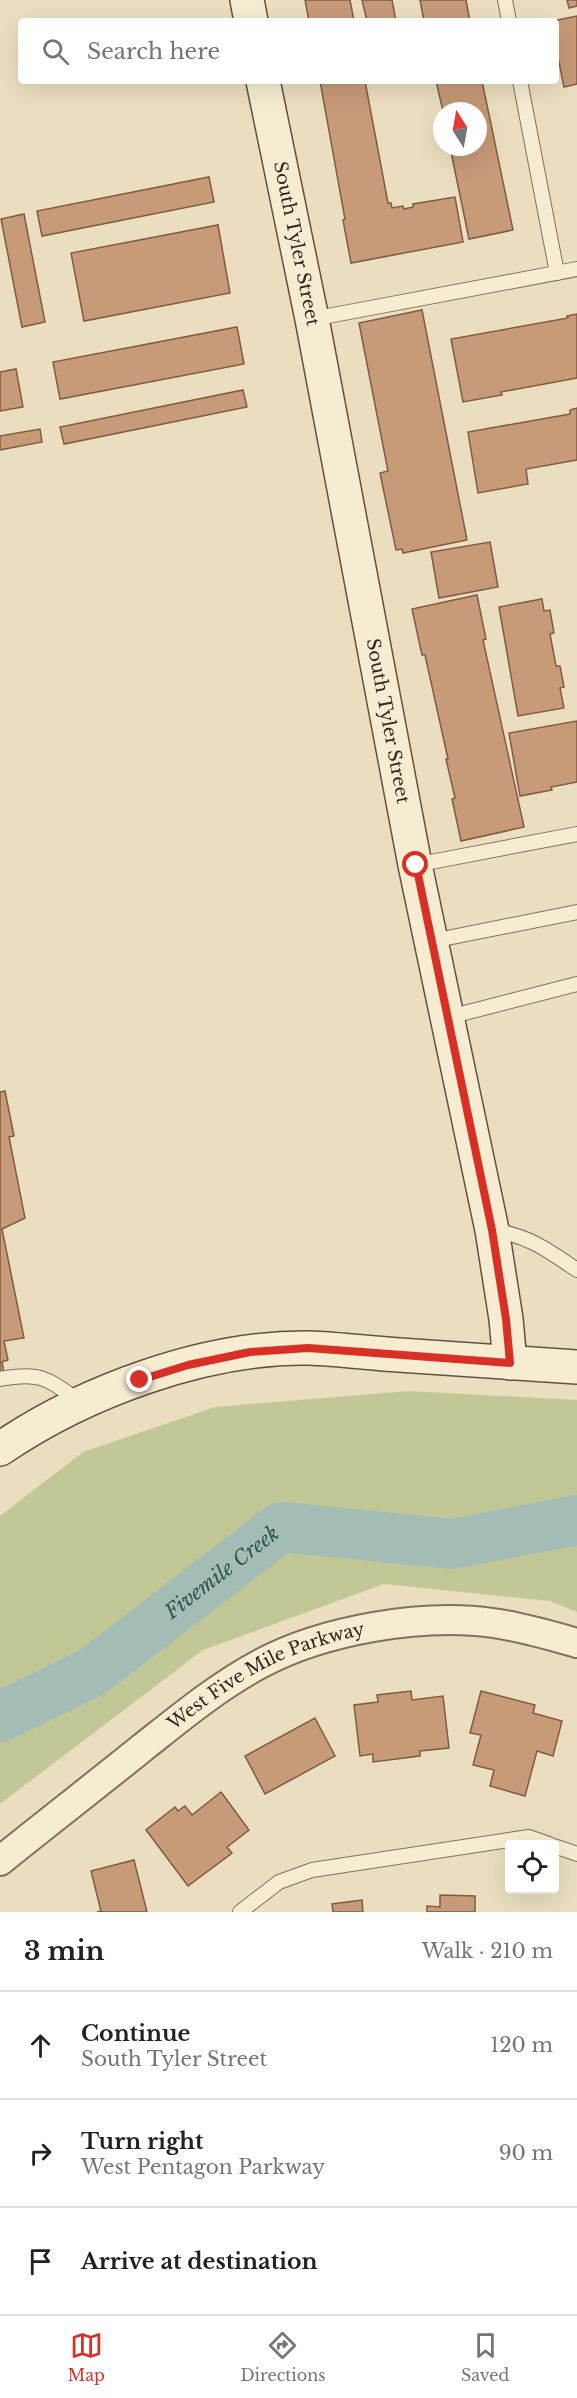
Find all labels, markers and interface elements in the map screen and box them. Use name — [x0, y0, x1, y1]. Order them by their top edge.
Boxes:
search box — [18, 18, 559, 84]
icon: search — [39, 35, 72, 68]
text: Search here — [87, 38, 220, 65]
north arrow — [433, 102, 487, 156]
street label: South Tyler Street — [269, 159, 324, 328]
street label: South Tyler Street — [361, 637, 414, 805]
route start — [402, 851, 428, 877]
route end — [126, 1366, 152, 1392]
water label: Fivemile Creek — [159, 1521, 284, 1624]
street label: West Five Mile Parkway — [162, 1618, 367, 1735]
map controls — [505, 1840, 559, 1894]
button: locate — [505, 1840, 559, 1894]
text: 3 min — [24, 1935, 105, 1967]
text: Walk · 210 m — [422, 1939, 553, 1963]
text: Continue — [81, 2020, 190, 2047]
icon: ahead — [24, 2029, 57, 2062]
text: 120 m — [490, 2033, 553, 2057]
text: South Tyler Street — [81, 2047, 267, 2071]
text: Turn right — [81, 2128, 203, 2155]
icon: right — [24, 2137, 57, 2170]
text: 90 m — [499, 2141, 553, 2165]
text: West Pentagon Parkway — [81, 2155, 325, 2179]
icon: arrive — [24, 2245, 57, 2278]
text: Arrive at destination — [81, 2248, 318, 2275]
tab: Map — [68, 2329, 105, 2385]
tab: Directions — [240, 2329, 325, 2385]
tab: Saved — [461, 2329, 509, 2385]

